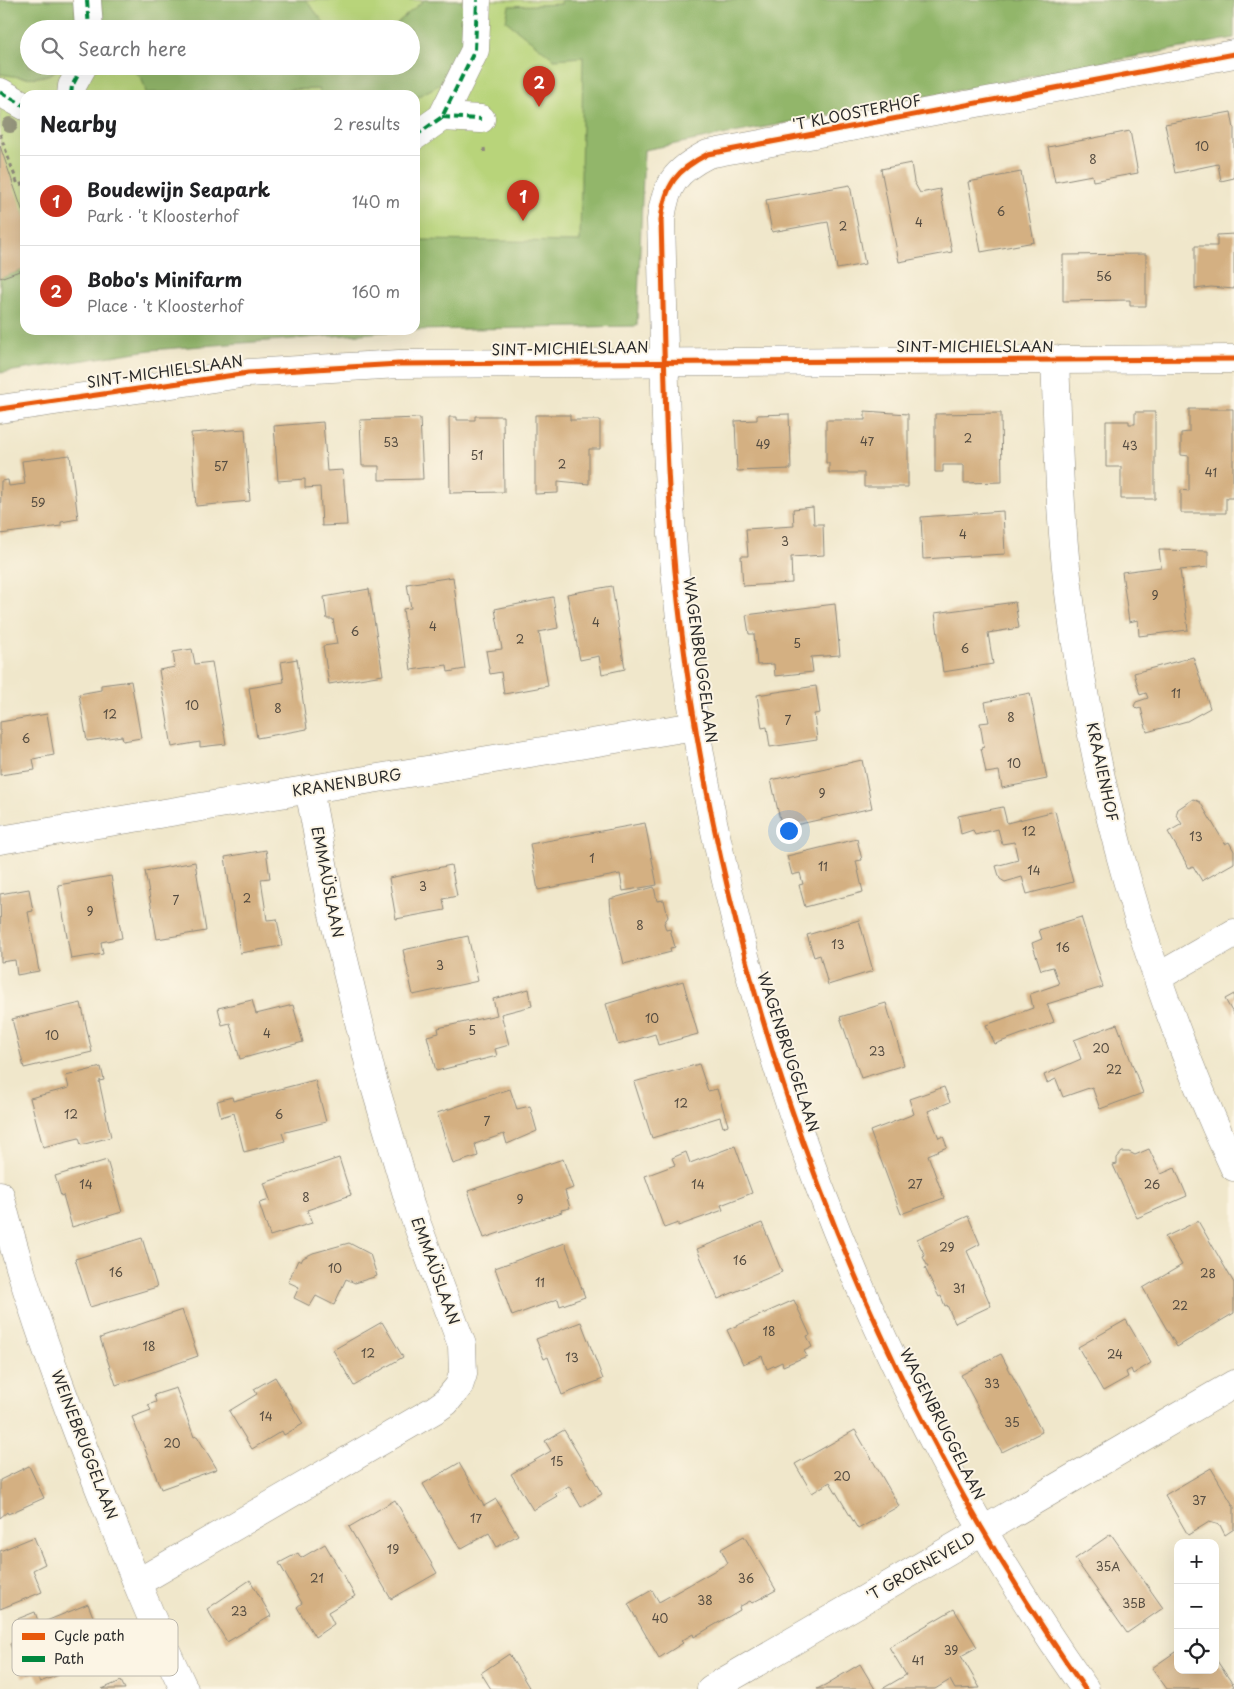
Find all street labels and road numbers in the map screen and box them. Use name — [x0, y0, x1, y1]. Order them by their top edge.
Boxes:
street label: 'T KLOOSTERHOF — [790, 88, 923, 135]
street label: SINT-MICHIELSLAAN — [896, 334, 1054, 357]
street label: SINT-MICHIELSLAAN — [491, 335, 649, 360]
street label: SINT-MICHIELSLAAN — [85, 348, 244, 393]
street label: WAGENBRUGGELAAN — [678, 575, 725, 744]
street label: KRAAIENHOF — [1082, 720, 1125, 824]
street label: KRANENBURG — [290, 762, 403, 802]
street label: EMMAÜSLAAN — [306, 824, 351, 939]
street label: WAGENBRUGGELAAN — [753, 968, 826, 1135]
street label: EMMAÜSLAAN — [406, 1213, 467, 1328]
street label: WAGENBRUGGELAAN — [895, 1343, 992, 1503]
street label: WEINEBRUGGELAAN — [46, 1366, 125, 1523]
street label: 'T GROENEVELD — [861, 1525, 979, 1606]

